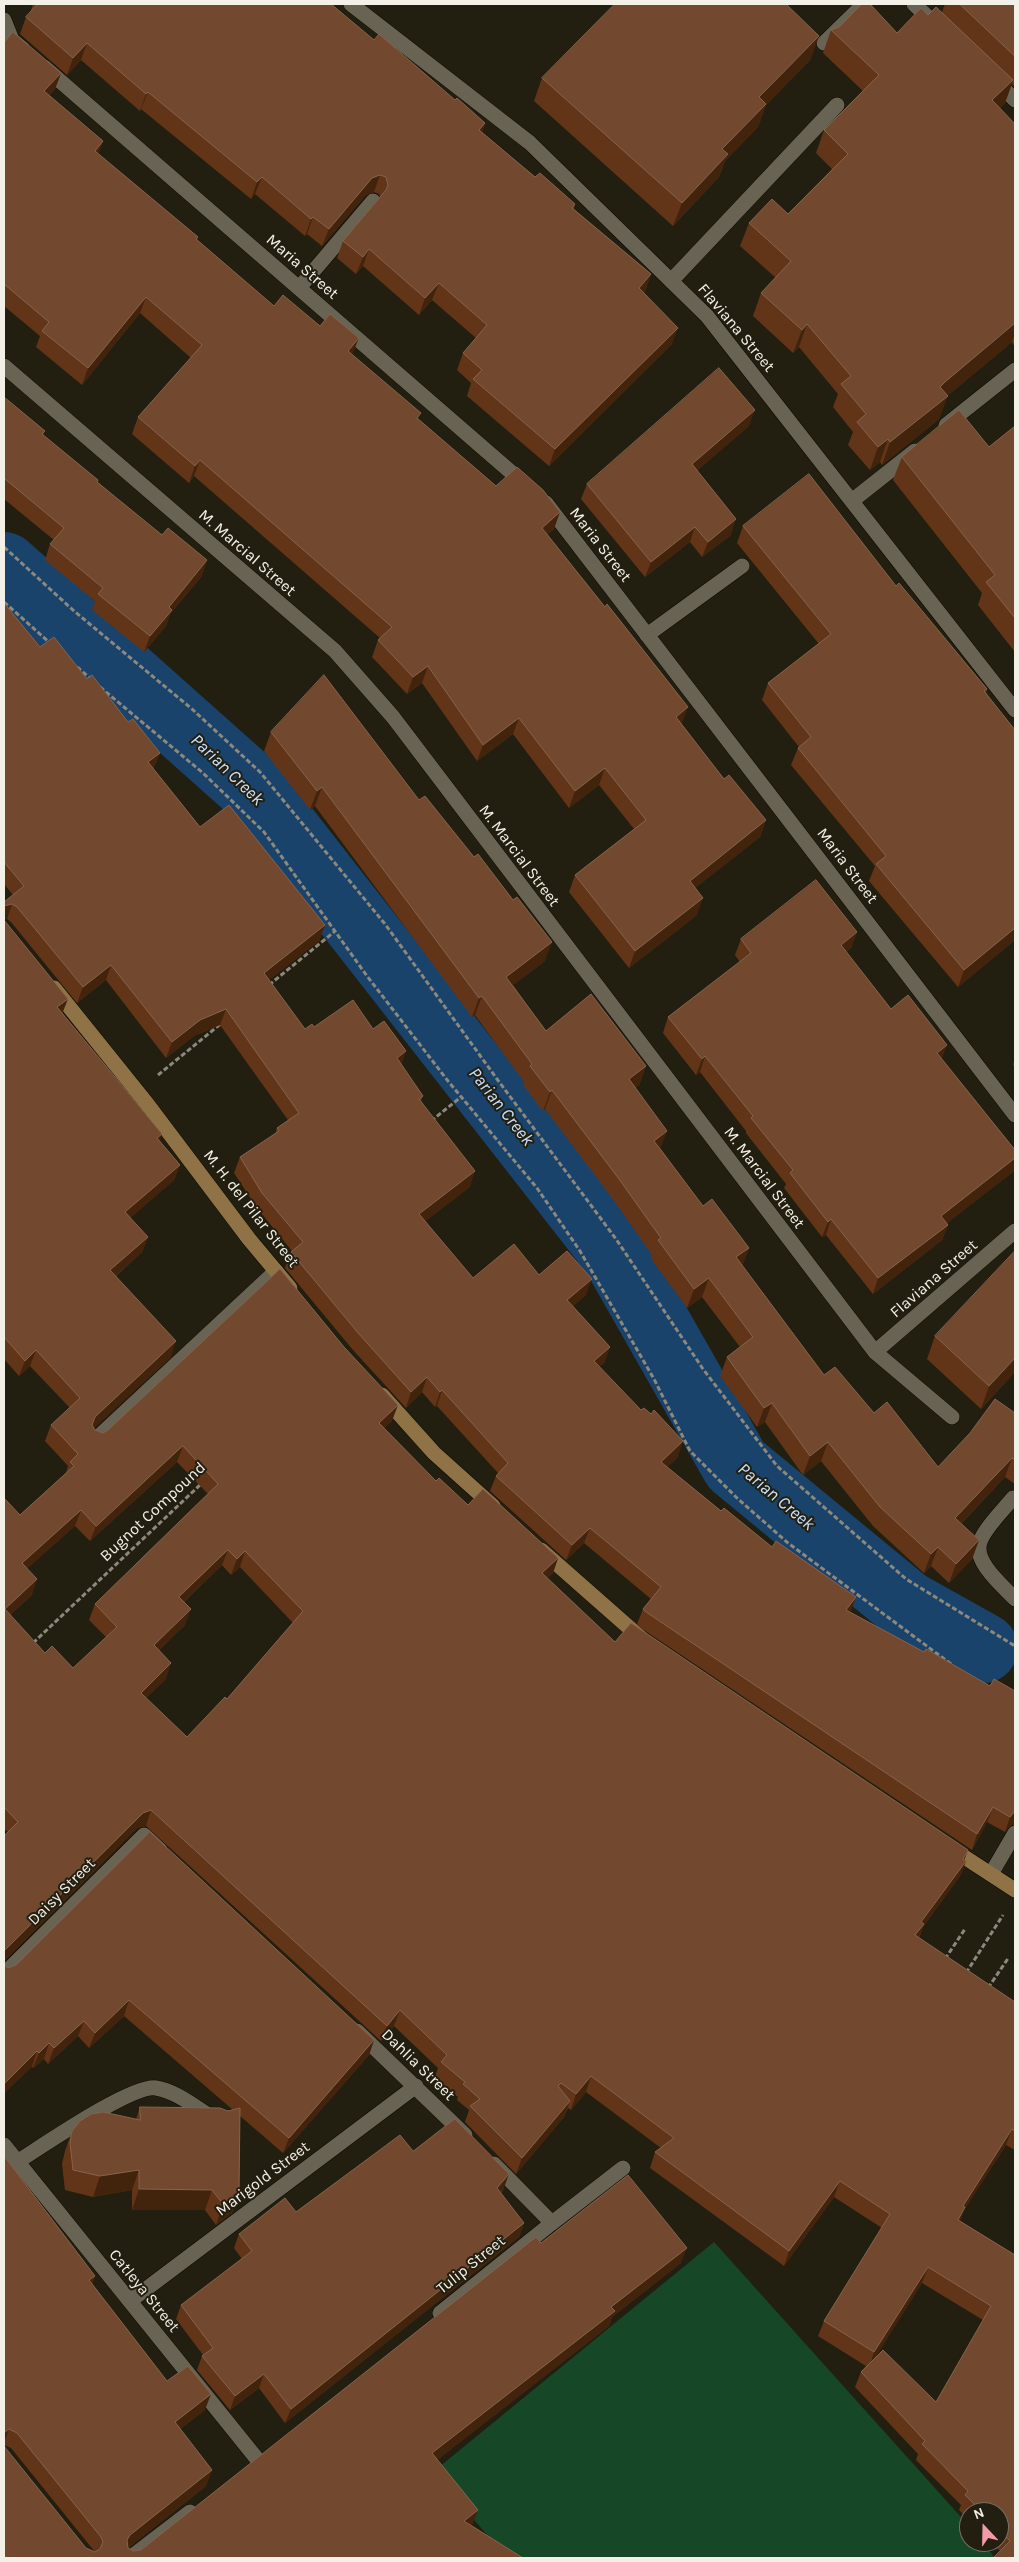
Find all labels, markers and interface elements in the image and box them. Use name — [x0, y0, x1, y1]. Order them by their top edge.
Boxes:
street label: Maria Street — [262, 230, 342, 304]
street label: Flaviana Street — [693, 280, 779, 376]
street label: Maria Street — [565, 504, 635, 586]
street label: M. Marcial Street — [195, 506, 299, 600]
water label: Parian Creek — [186, 730, 268, 810]
street label: M. Marcial Street — [475, 801, 563, 911]
street label: Maria Street — [812, 825, 882, 907]
water label: Parian Creek — [464, 1063, 538, 1151]
street label: M. Marcial Street — [720, 1123, 808, 1233]
street label: M. H. del Pilar Street — [199, 1146, 303, 1272]
street label: Flaviana Street — [886, 1236, 982, 1322]
street label: Bugnot Compound — [96, 1458, 210, 1566]
water label: Parian Creek — [733, 1459, 819, 1535]
street label: Daisy Street — [24, 1854, 100, 1930]
street label: Dahlia Street — [377, 2025, 459, 2105]
street label: Marigold Street — [212, 2138, 314, 2220]
street label: Tulip Street — [433, 2231, 509, 2299]
street label: Catleya Street — [105, 2246, 183, 2336]
north arrow — [959, 2502, 1009, 2552]
text: N — [971, 2504, 987, 2523]

